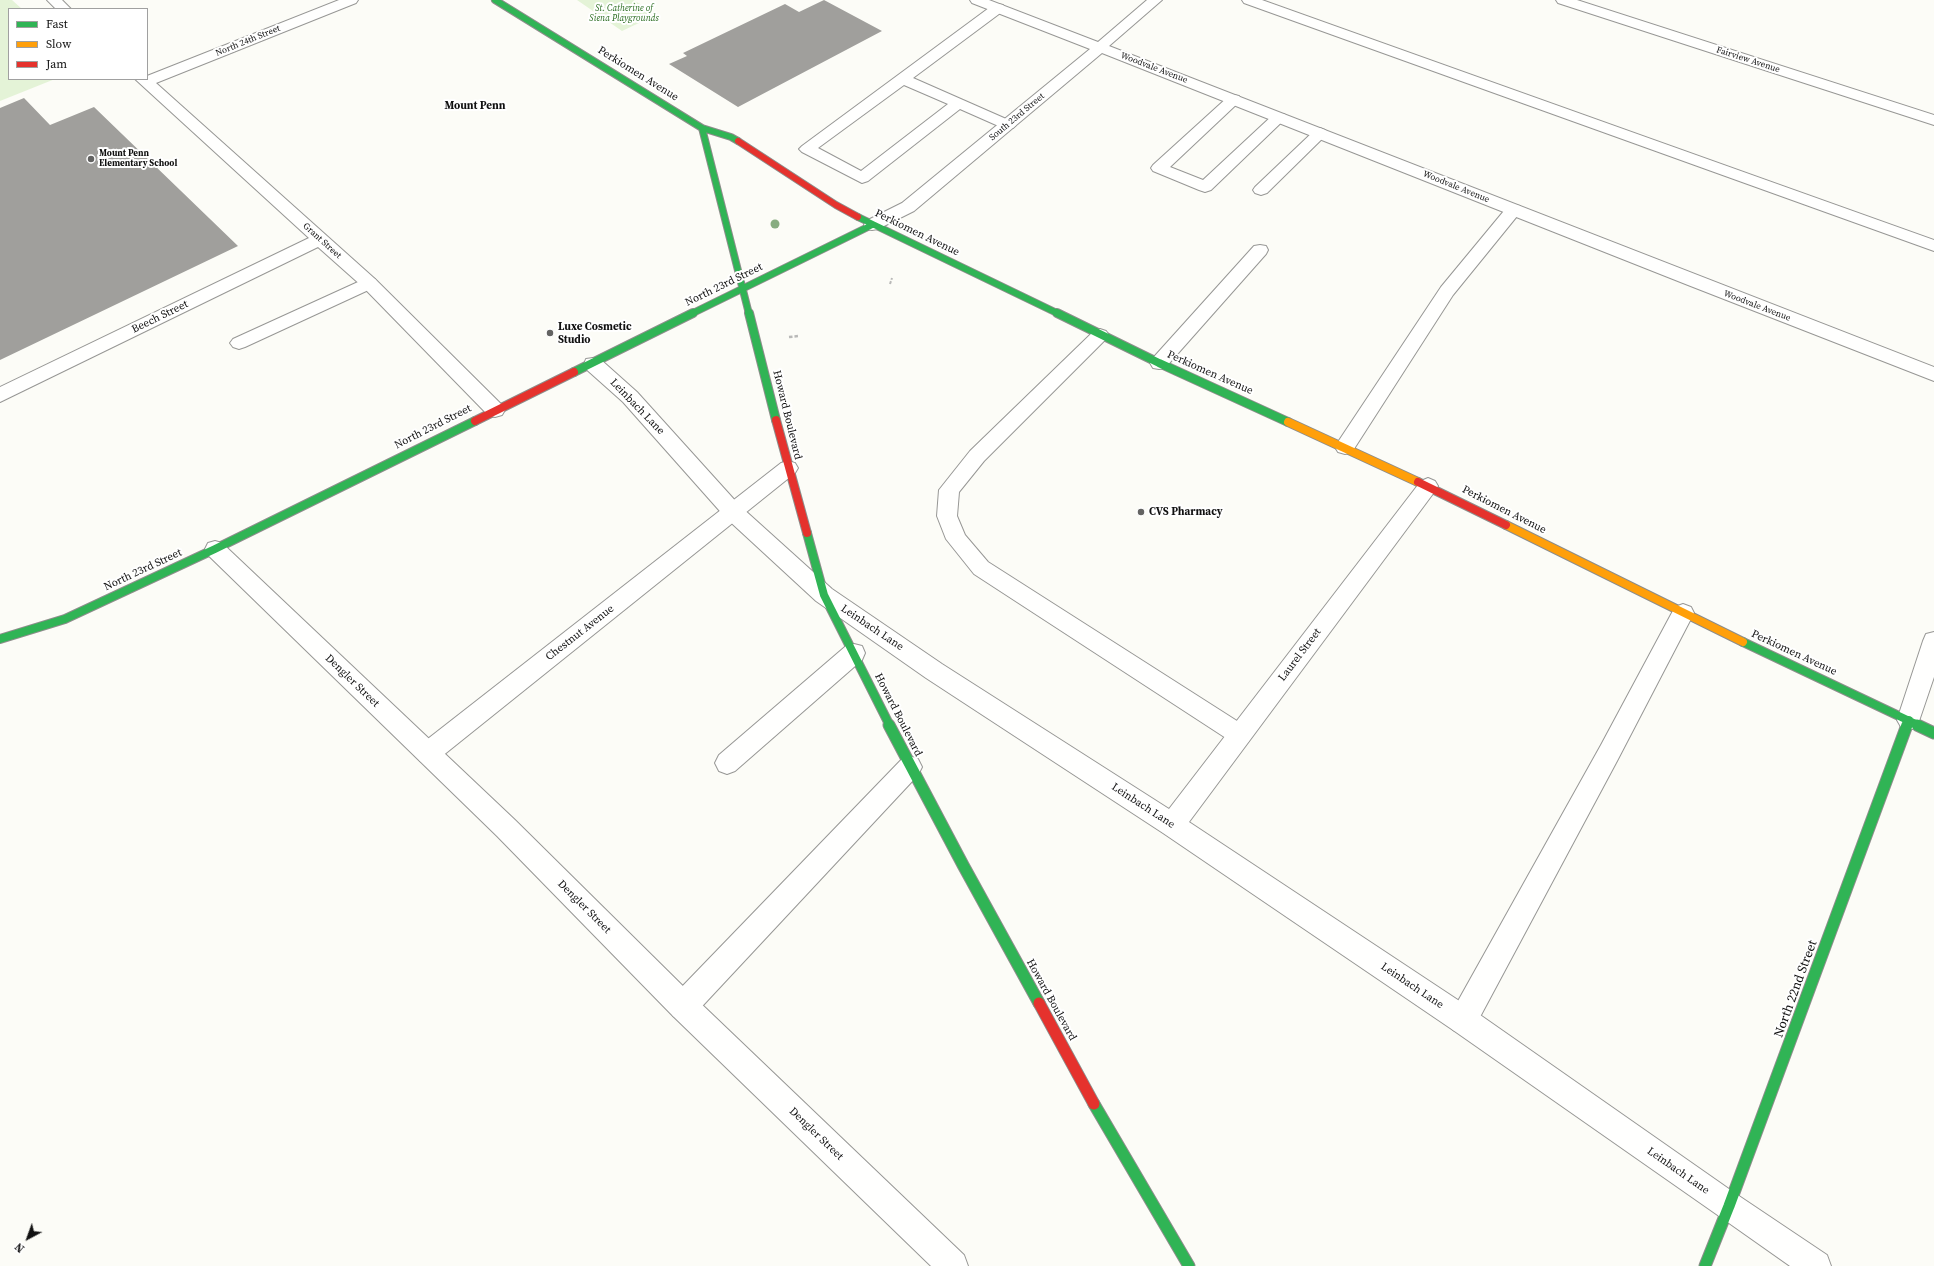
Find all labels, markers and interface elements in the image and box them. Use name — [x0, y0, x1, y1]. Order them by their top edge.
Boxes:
park label: St. Catherine of Siena Playgrounds — [589, 4, 659, 25]
legend — [8, 8, 148, 80]
text: Fast — [46, 16, 68, 32]
street label: North 24th Street — [214, 23, 282, 59]
text: Slow — [46, 36, 71, 52]
street label: Perkiomen Avenue — [595, 44, 681, 104]
street label: Fairview Avenue — [1715, 45, 1781, 75]
street label: Woodvale Avenue — [1119, 50, 1189, 86]
text: Jam — [46, 56, 67, 72]
street label: South 23rd Street — [987, 91, 1047, 143]
district label: Mount Penn — [444, 99, 506, 113]
place label: Mount Penn Elementary School — [99, 149, 177, 170]
marker: Mount Penn Elementary School — [86, 154, 96, 164]
street label: Woodvale Avenue — [1421, 169, 1491, 205]
street label: Perkiomen Avenue — [872, 207, 962, 259]
street label: Grant Street — [301, 221, 343, 261]
street label: North 23rd Street — [683, 261, 765, 309]
street label: Woodvale Avenue — [1722, 288, 1792, 324]
street label: Beech Street — [130, 298, 190, 336]
place label: Luxe Cosmetic Studio — [558, 320, 632, 346]
marker: Luxe Cosmetic Studio — [545, 328, 555, 338]
street label: Perkiomen Avenue — [1165, 348, 1255, 398]
street label: Howard Boulevard — [770, 369, 804, 461]
street label: Leinbach Lane — [607, 376, 667, 438]
street label: North 23rd Street — [392, 402, 474, 452]
street label: Perkiomen Avenue — [1460, 483, 1548, 537]
place label: CVS Pharmacy — [1149, 505, 1223, 519]
marker: CVS Pharmacy — [1136, 507, 1146, 517]
street label: North 23rd Street — [102, 546, 184, 594]
street label: Chestnut Avenue — [543, 602, 617, 664]
street label: Leinbach Lane — [838, 602, 906, 654]
street label: Laurel Street — [1276, 626, 1324, 684]
street label: Perkiomen Avenue — [1749, 627, 1839, 679]
street label: Dengler Street — [322, 652, 382, 710]
street label: Howard Boulevard — [871, 671, 925, 759]
street label: Leinbach Lane — [1109, 781, 1177, 831]
street label: Dengler Street — [555, 878, 613, 936]
street label: North 22nd Street — [1771, 938, 1821, 1040]
street label: Howard Boulevard — [1023, 957, 1079, 1043]
street label: Leinbach Lane — [1378, 960, 1446, 1012]
street label: Dengler Street — [786, 1105, 846, 1163]
street label: Leinbach Lane — [1644, 1145, 1712, 1197]
north arrow — [8, 1218, 48, 1258]
text: N — [12, 1239, 28, 1256]

